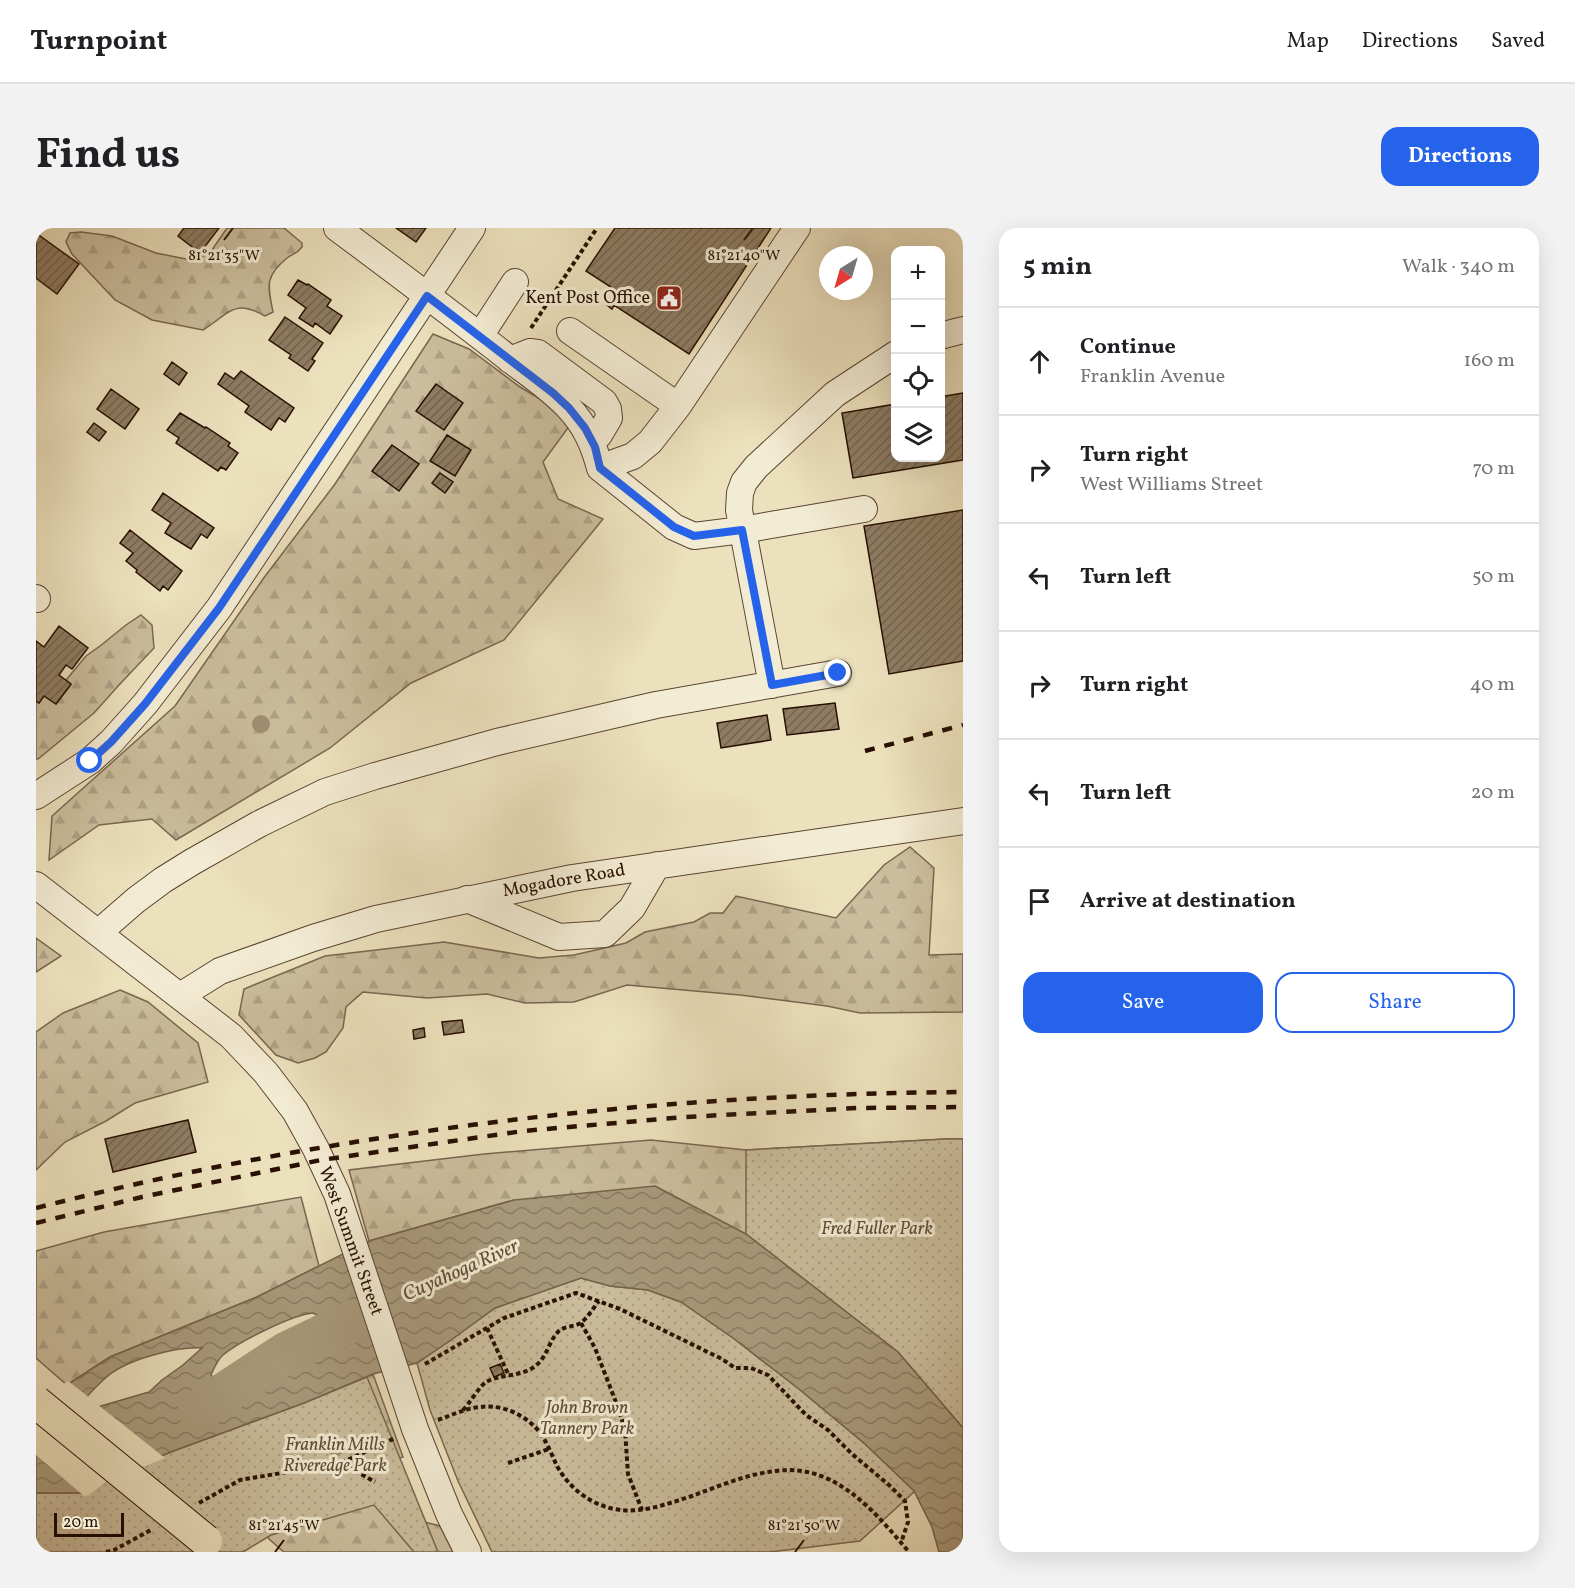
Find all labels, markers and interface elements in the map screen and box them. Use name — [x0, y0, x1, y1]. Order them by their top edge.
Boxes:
text: Turnpoint — [30, 22, 167, 61]
text: Map — [1287, 27, 1329, 56]
text: Directions — [1362, 27, 1458, 56]
text: Saved — [1491, 27, 1545, 56]
text: Find us — [36, 127, 180, 186]
button: Directions — [1381, 127, 1539, 186]
text: 81°21'35"W — [188, 246, 260, 267]
text: 81°21'40"W — [708, 246, 780, 267]
north arrow — [819, 246, 873, 300]
map controls — [891, 246, 945, 462]
button: + — [891, 246, 945, 300]
text: 5 min — [1023, 249, 1092, 285]
text: Walk · 340 m — [1402, 253, 1515, 281]
public building icon: Kent Post Office — [654, 283, 684, 313]
place label: Kent Post Office — [525, 286, 650, 311]
button: − — [891, 300, 945, 354]
text: Continue — [1080, 332, 1176, 363]
icon: ahead — [1023, 345, 1056, 378]
text: 160 m — [1463, 347, 1515, 375]
button: locate — [891, 354, 945, 408]
text: Franklin Avenue — [1080, 363, 1225, 391]
button: layers — [891, 408, 945, 462]
text: Turn right — [1080, 440, 1188, 471]
icon: right — [1023, 453, 1056, 486]
text: 70 m — [1472, 455, 1515, 483]
text: West Williams Street — [1080, 471, 1263, 499]
icon: left — [1023, 561, 1056, 594]
text: Turn left — [1080, 562, 1171, 593]
text: 50 m — [1472, 563, 1515, 591]
route end — [824, 659, 850, 685]
icon: right — [1023, 669, 1056, 702]
text: Turn right — [1080, 670, 1188, 701]
text: 40 m — [1470, 671, 1515, 699]
route start — [76, 747, 102, 773]
icon: left — [1023, 777, 1056, 810]
text: Turn left — [1080, 778, 1171, 809]
text: 20 m — [1471, 779, 1515, 807]
street label: Mogadore Road — [501, 858, 627, 904]
icon: arrive — [1023, 885, 1056, 918]
text: Arrive at destination — [1080, 886, 1296, 917]
button: Save — [1023, 972, 1263, 1033]
button: Share — [1275, 972, 1515, 1033]
street label: West Summit Street — [311, 1163, 389, 1319]
park label: Fred Fuller Park — [821, 1217, 933, 1242]
water label: Cuyahoga River — [398, 1233, 524, 1309]
park label: John Brown Tannery Park — [540, 1396, 634, 1442]
park label: Franklin Mills Riveredge Park — [283, 1433, 387, 1479]
scale bar — [54, 1510, 124, 1538]
text: 20 m — [63, 1512, 98, 1534]
text: 81°21'45"W — [248, 1516, 320, 1537]
text: 81°21'50"W — [768, 1516, 840, 1537]

